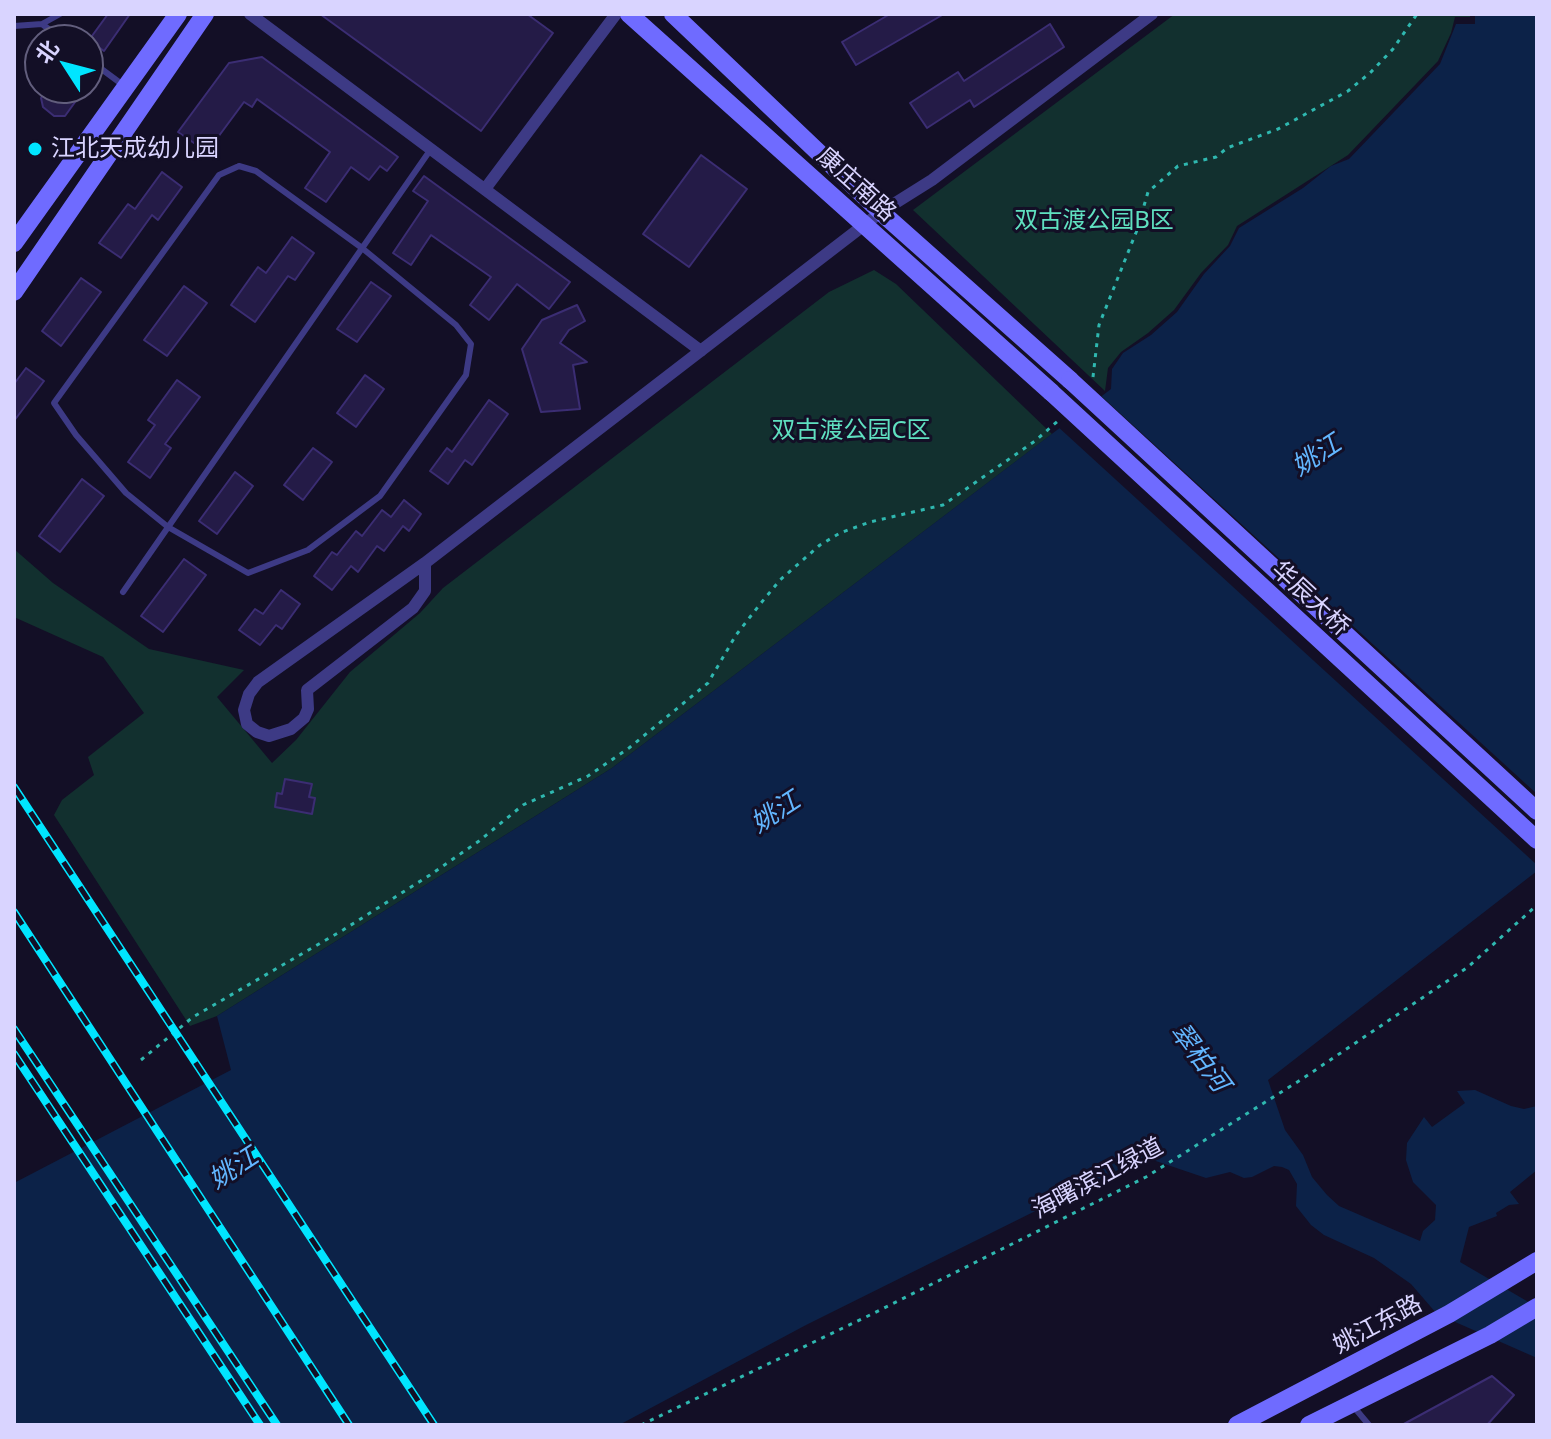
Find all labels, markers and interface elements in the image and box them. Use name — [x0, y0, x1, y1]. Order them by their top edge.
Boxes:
north arrow — [24, 24, 104, 104]
text: 北 — [28, 33, 65, 69]
place label: 江北天成幼儿园 — [51, 135, 219, 163]
marker: 江北天成幼儿园 — [26, 140, 44, 158]
street label: 康庄南路 — [811, 142, 901, 228]
park label: 双古渡公园B区 — [1014, 207, 1174, 235]
park label: 双古渡公园C区 — [771, 417, 931, 445]
water label: 姚江 — [1287, 429, 1347, 483]
street label: 华辰大桥 — [1265, 556, 1355, 642]
water label: 姚江 — [746, 786, 806, 840]
water label: 翠柏河 — [1163, 1017, 1235, 1099]
street label: 海曙滨江绿道 — [1028, 1132, 1168, 1226]
water label: 姚江 — [204, 1142, 264, 1196]
street label: 姚江东路 — [1329, 1290, 1427, 1360]

